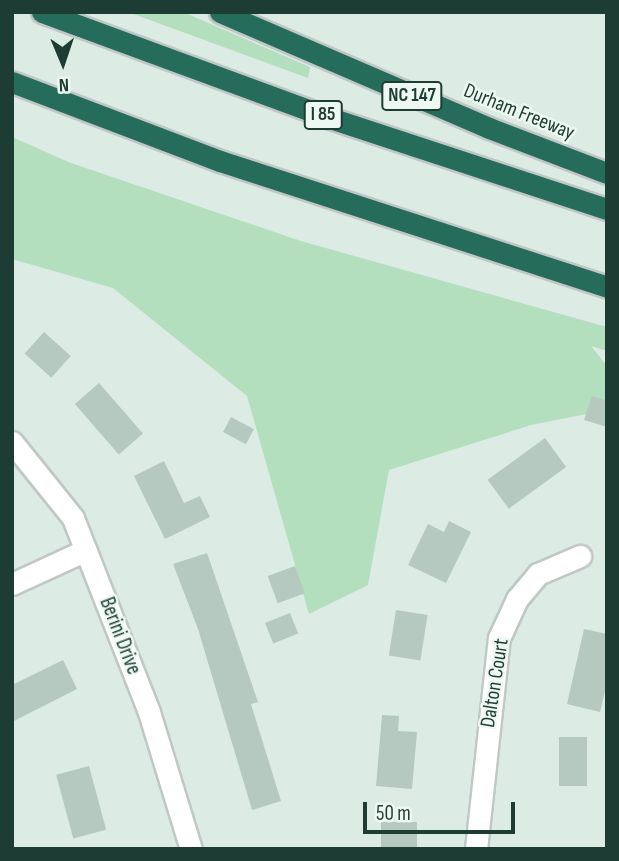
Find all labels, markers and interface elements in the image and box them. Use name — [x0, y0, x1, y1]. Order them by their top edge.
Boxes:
north arrow — [28, 28, 98, 98]
text: N — [58, 73, 69, 96]
street label: Durham Freeway — [460, 78, 578, 146]
road number: NC 147 — [380, 80, 444, 111]
road number: I 85 — [304, 99, 342, 130]
street label: Berini Drive — [94, 594, 146, 678]
street label: Dalton Court — [476, 637, 514, 729]
scale bar — [367, 788, 519, 832]
text: 50 m — [376, 801, 411, 826]

